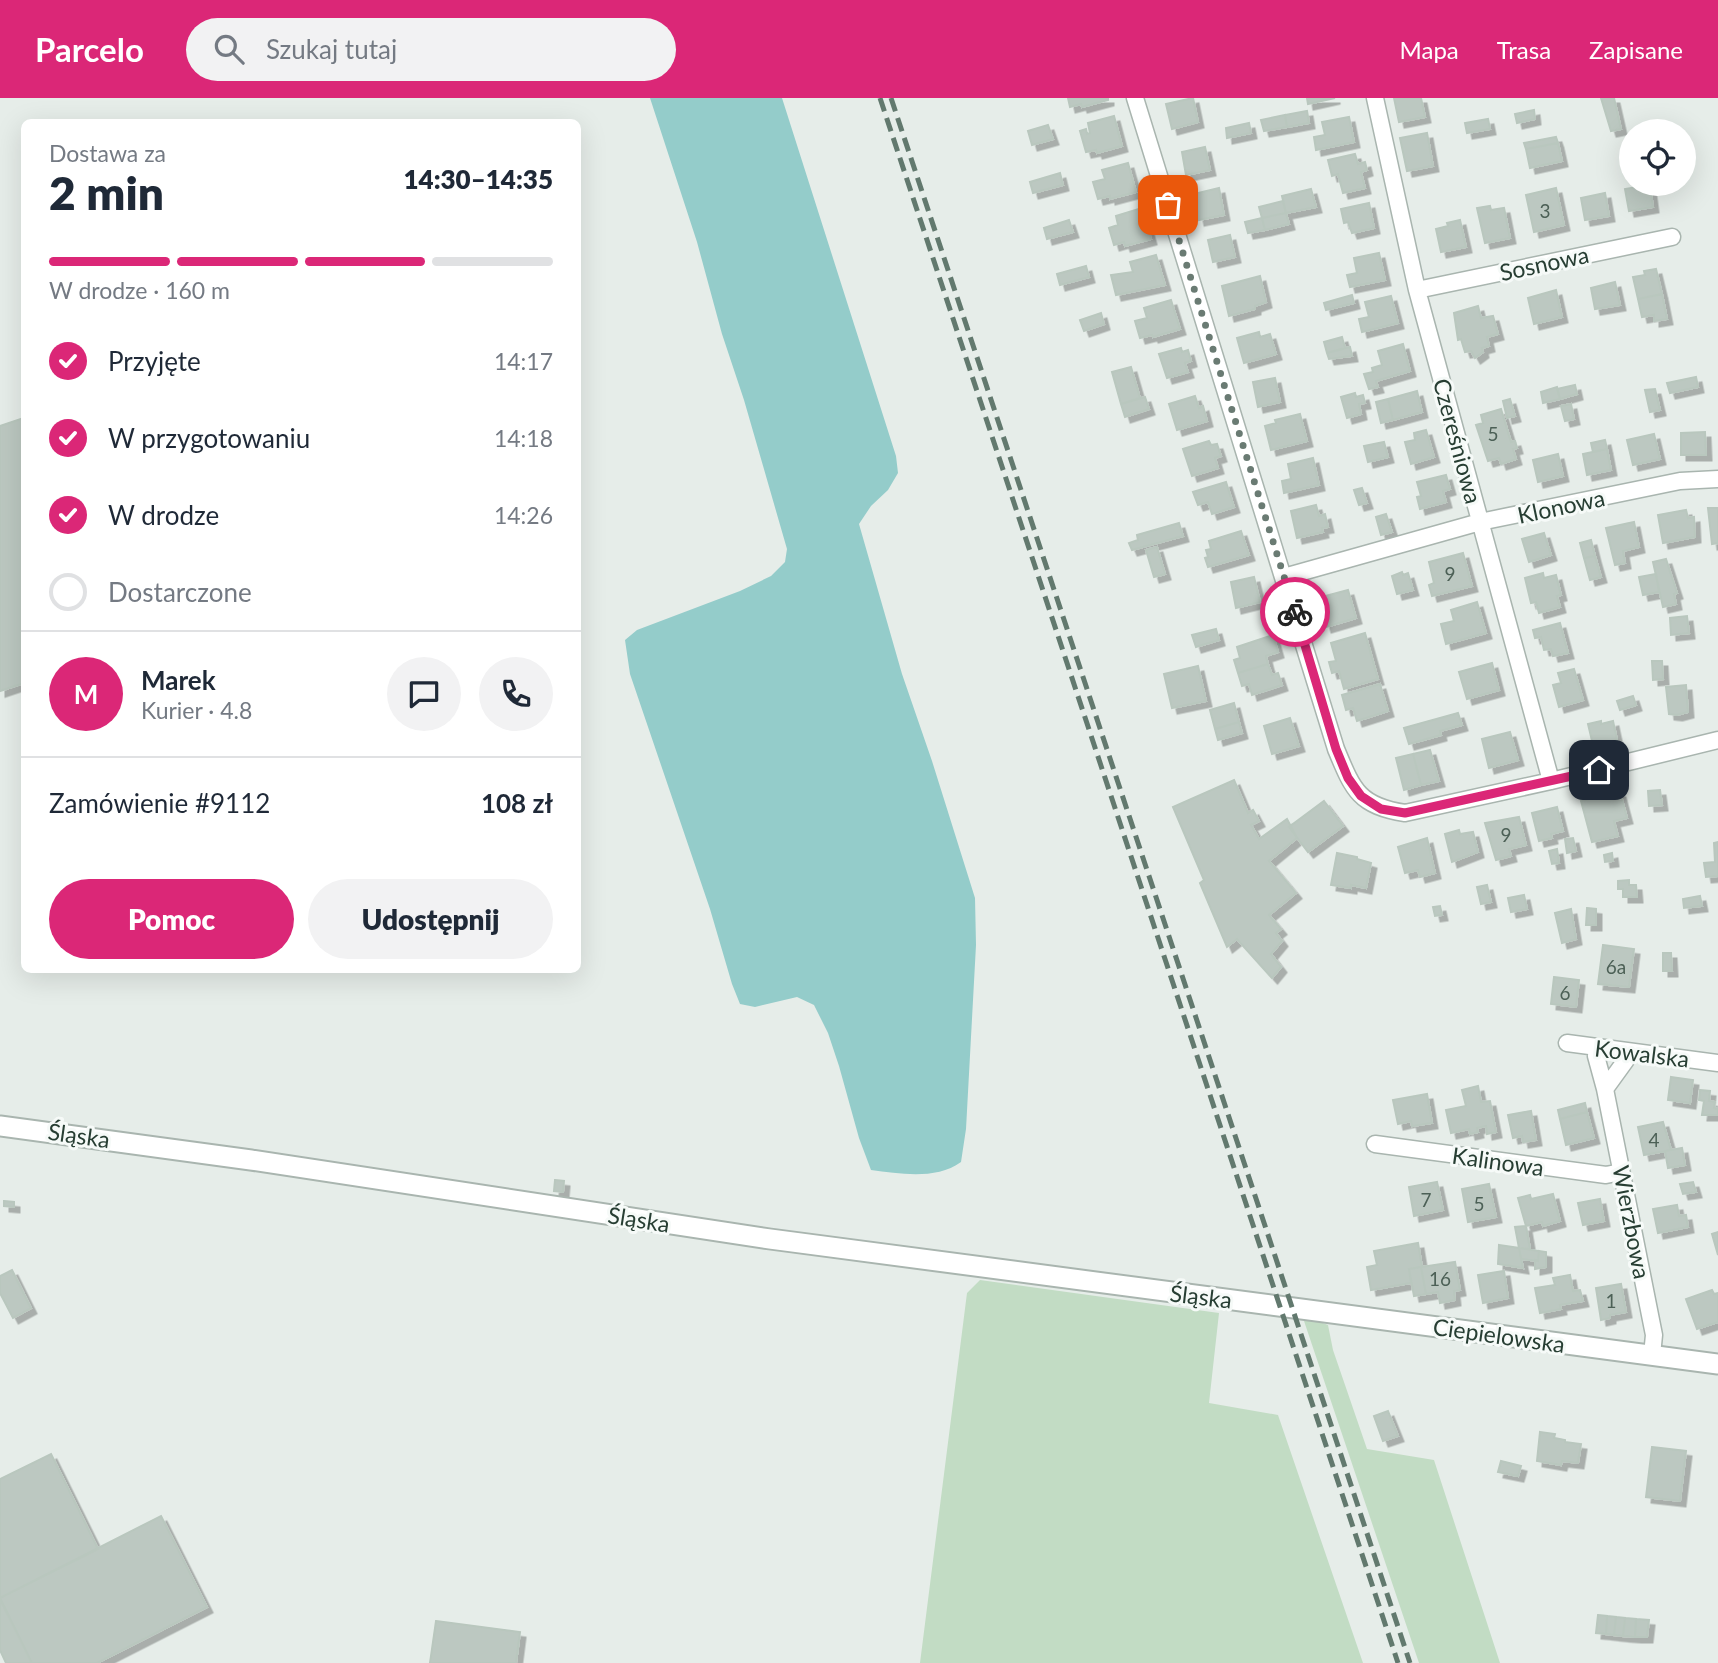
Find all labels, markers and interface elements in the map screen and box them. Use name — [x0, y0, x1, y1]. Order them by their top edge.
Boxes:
search box — [186, 18, 676, 81]
text: Parcelo — [35, 29, 144, 69]
icon: search — [210, 30, 248, 68]
text: Szukaj tutaj — [266, 33, 397, 65]
text: Mapa — [1400, 35, 1459, 64]
text: Trasa — [1497, 35, 1551, 64]
text: Zapisane — [1589, 35, 1683, 64]
map controls — [1619, 119, 1696, 196]
button: locate — [1619, 119, 1696, 196]
text: Dostawa za — [49, 139, 166, 167]
text: 14:30–14:35 — [403, 163, 553, 195]
text: 2 min — [49, 165, 164, 220]
pin — [1138, 175, 1198, 235]
icon: bag — [1149, 186, 1187, 224]
house number: 3 — [1539, 199, 1551, 222]
street label: Sosnowa — [1497, 240, 1591, 286]
text: W drodze · 160 m — [49, 276, 230, 304]
icon: check — [49, 342, 87, 380]
text: Przyjęte — [108, 345, 201, 377]
text: 14:17 — [494, 347, 553, 375]
street label: Czereśniowa — [1428, 375, 1488, 507]
icon: check — [49, 419, 87, 457]
text: W przygotowaniu — [108, 422, 310, 454]
house number: 5 — [1487, 422, 1499, 445]
text: 14:18 — [494, 424, 553, 452]
street label: Klonowa — [1515, 483, 1607, 529]
icon: check — [49, 496, 87, 534]
text: W drodze — [108, 499, 219, 531]
text: 14:26 — [494, 501, 553, 529]
house number: 9 — [1444, 562, 1456, 585]
text: Dostarczone — [108, 576, 252, 608]
courier — [1260, 577, 1330, 647]
icon: bike — [1276, 593, 1314, 631]
button: chat — [387, 657, 461, 731]
button: phone — [479, 657, 553, 731]
text: Marek — [141, 664, 216, 696]
text: M — [74, 678, 98, 710]
text: Kurier · 4.8 — [141, 696, 252, 724]
pin — [1569, 740, 1629, 800]
icon: home — [1580, 751, 1618, 789]
text: Zamówienie #9112 — [49, 787, 270, 819]
text: 108 zł — [481, 787, 553, 819]
house number: 9 — [1500, 823, 1512, 846]
button: Pomoc — [49, 879, 294, 959]
button: Udostępnij — [308, 879, 553, 959]
house number: 6a — [1606, 955, 1626, 978]
house number: 6 — [1559, 981, 1571, 1004]
street label: Kowalska — [1593, 1033, 1691, 1073]
street label: Śląska — [46, 1117, 112, 1153]
house number: 4 — [1648, 1128, 1660, 1151]
street label: Kalinowa — [1450, 1141, 1546, 1181]
street label: Wierzbowa — [1607, 1163, 1657, 1281]
house number: 7 — [1420, 1188, 1432, 1211]
house number: 5 — [1473, 1192, 1485, 1215]
street label: Śląska — [606, 1200, 672, 1238]
house number: 16 — [1429, 1267, 1451, 1290]
street label: Śląska — [1168, 1278, 1234, 1314]
house number: 1 — [1605, 1289, 1617, 1312]
street label: Ciepielowska — [1431, 1312, 1567, 1358]

